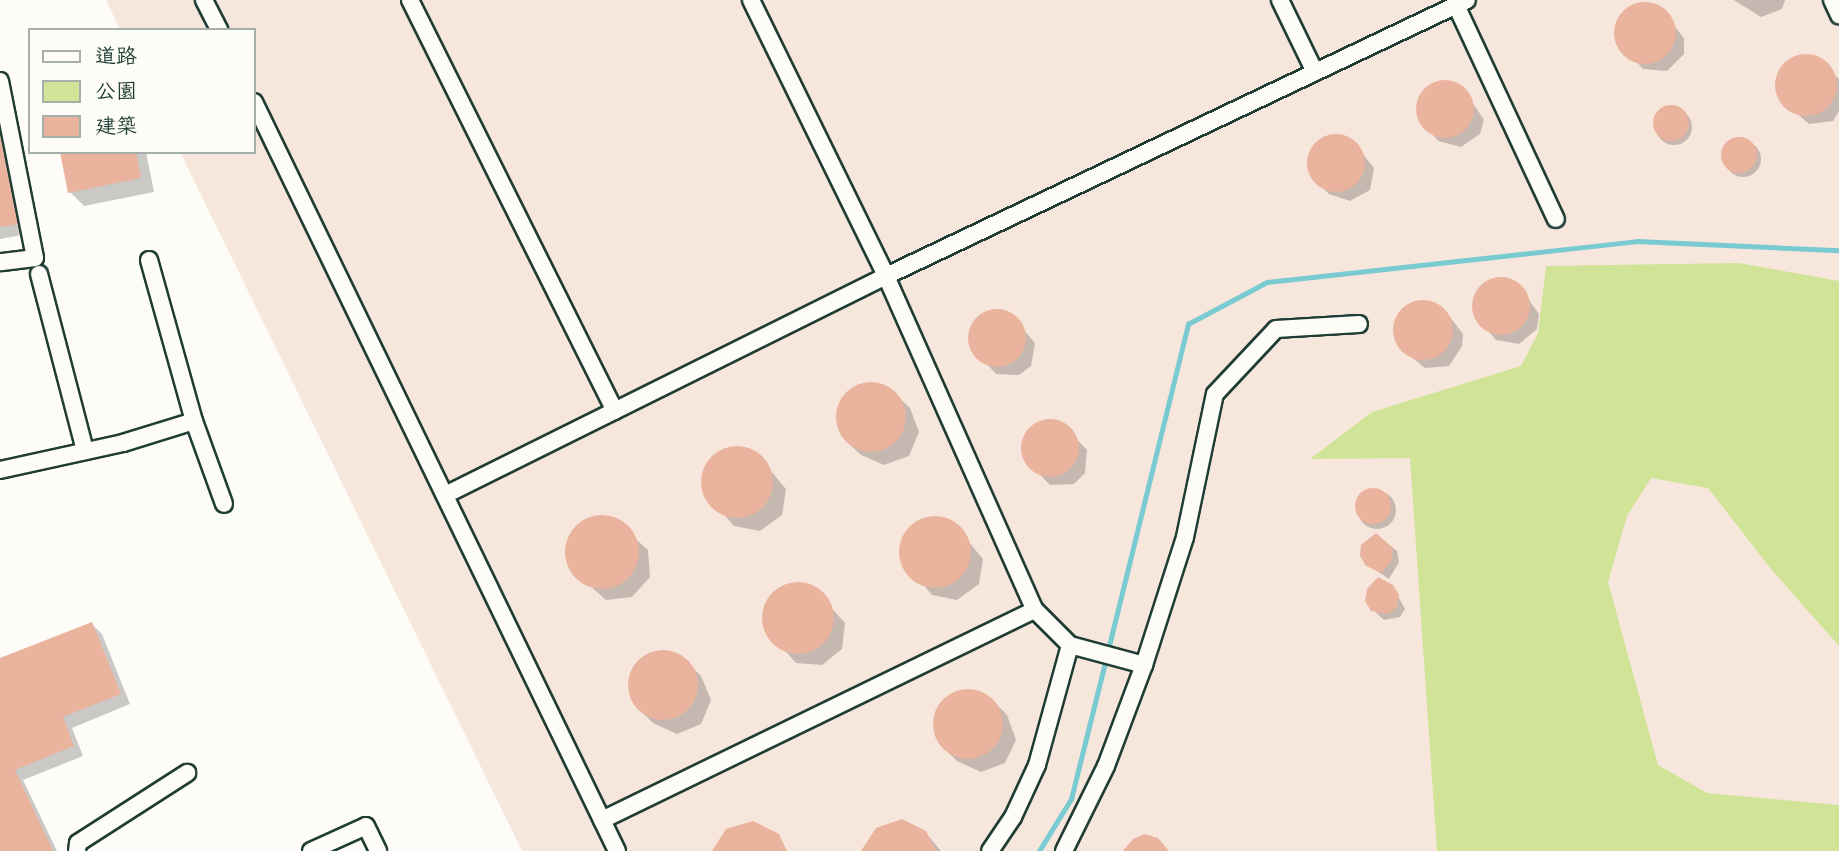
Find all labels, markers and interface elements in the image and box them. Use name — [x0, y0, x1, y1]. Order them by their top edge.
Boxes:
legend — [28, 28, 256, 154]
text: 道路 — [95, 47, 137, 72]
text: 公園 — [95, 82, 137, 107]
text: 建築 — [95, 117, 137, 142]

